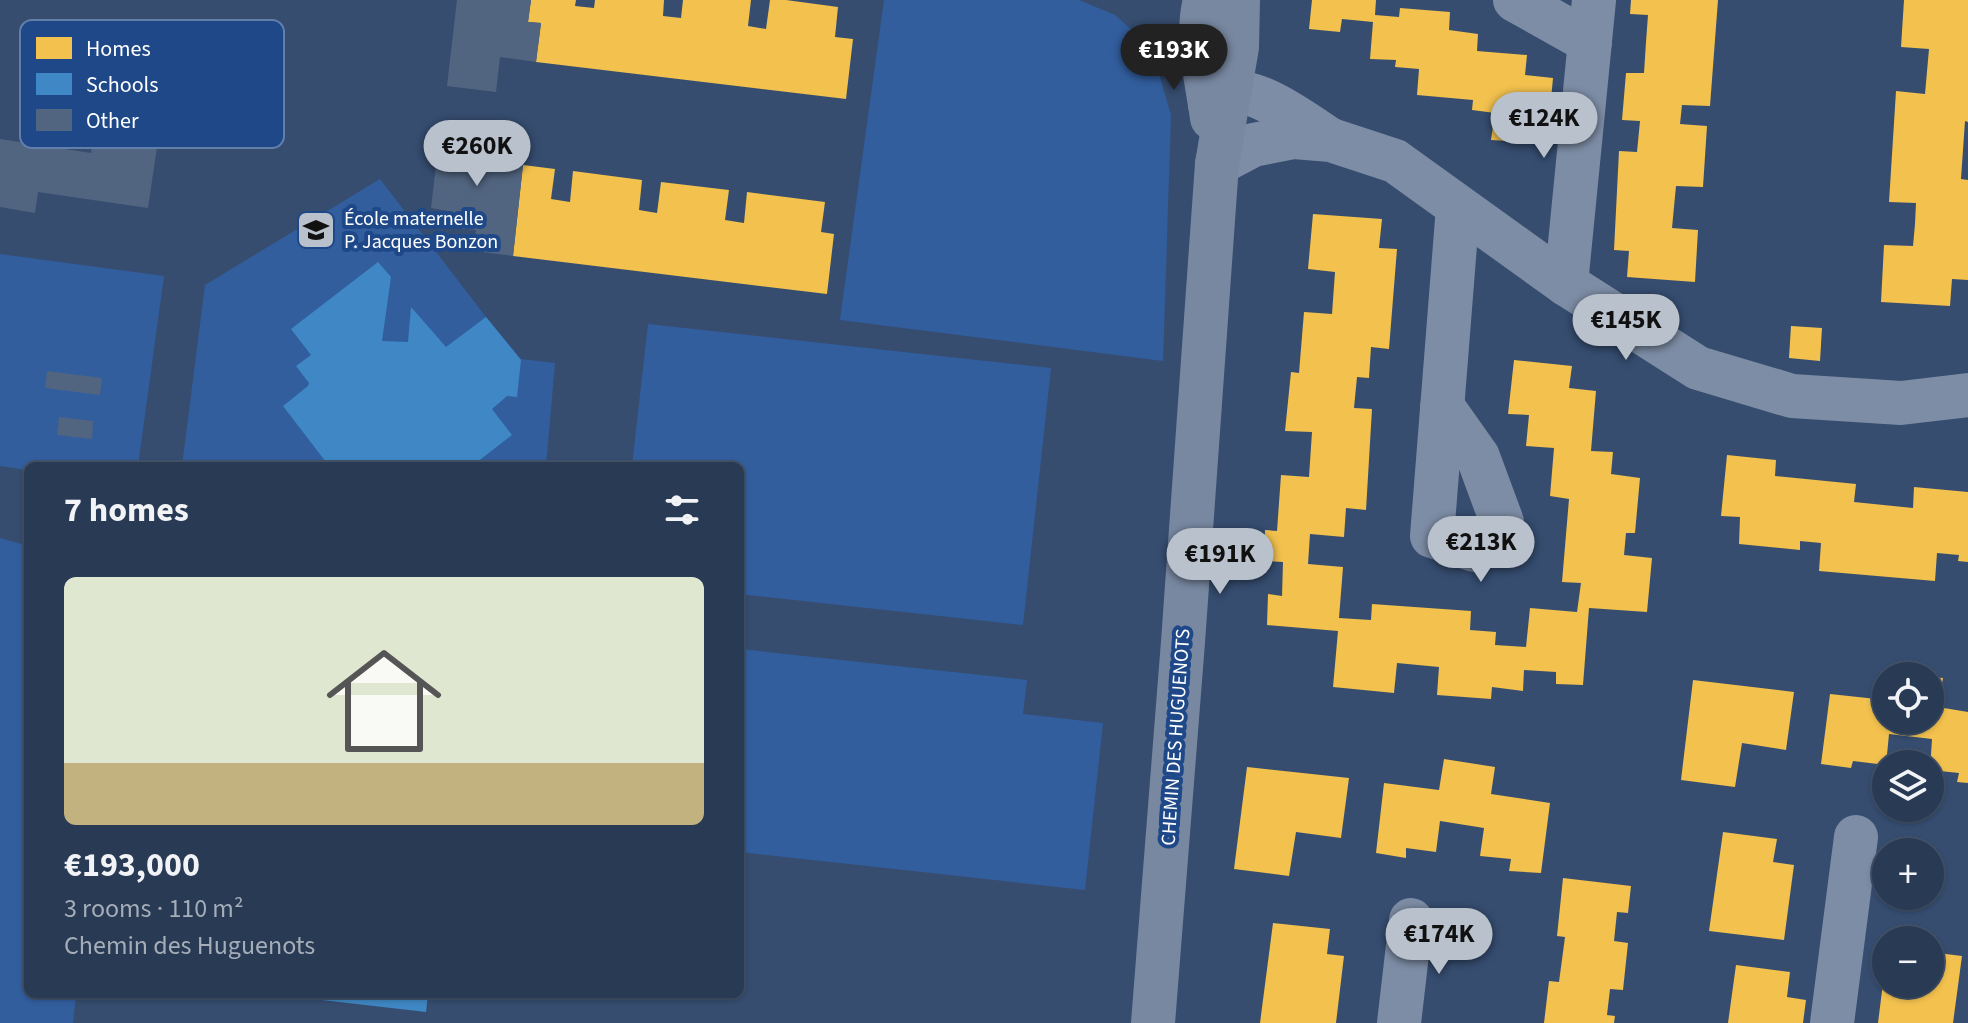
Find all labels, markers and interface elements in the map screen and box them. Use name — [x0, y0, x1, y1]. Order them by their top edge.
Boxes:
legend — [20, 20, 284, 148]
pin: €193K — [1118, 24, 1230, 92]
text: €193K — [1139, 31, 1209, 68]
text: Homes — [86, 33, 151, 65]
text: Schools — [86, 69, 158, 101]
pin: €124K — [1488, 92, 1600, 160]
text: €124K — [1509, 99, 1579, 136]
text: Other — [86, 105, 139, 137]
pin: €260K — [421, 120, 533, 188]
text: €260K — [442, 127, 512, 164]
place label: École maternelle P. Jacques Bonzon — [344, 205, 498, 256]
school or university icon: École maternelle P. Jacques Bonzon — [295, 209, 337, 251]
pin: €145K — [1570, 294, 1682, 362]
text: €145K — [1591, 301, 1661, 338]
text: 7 homes — [64, 486, 189, 535]
icon: filters — [660, 488, 704, 532]
pin: €213K — [1425, 516, 1537, 584]
text: €213K — [1446, 523, 1516, 560]
pin: €191K — [1164, 528, 1276, 596]
text: €191K — [1185, 535, 1255, 572]
street label: CHEMIN DES HUGUENOTS — [1154, 628, 1198, 846]
icon: home — [312, 629, 456, 773]
map controls — [1872, 662, 1944, 998]
button: locate — [1872, 662, 1944, 734]
button: layers — [1872, 750, 1944, 822]
button: + — [1872, 838, 1944, 910]
text: €193,000 — [64, 841, 200, 890]
text: 3 rooms · 110 m² — [64, 890, 243, 927]
pin: €174K — [1383, 908, 1495, 976]
text: €174K — [1404, 915, 1474, 952]
button: − — [1872, 926, 1944, 998]
text: Chemin des Huguenots — [64, 927, 315, 964]

